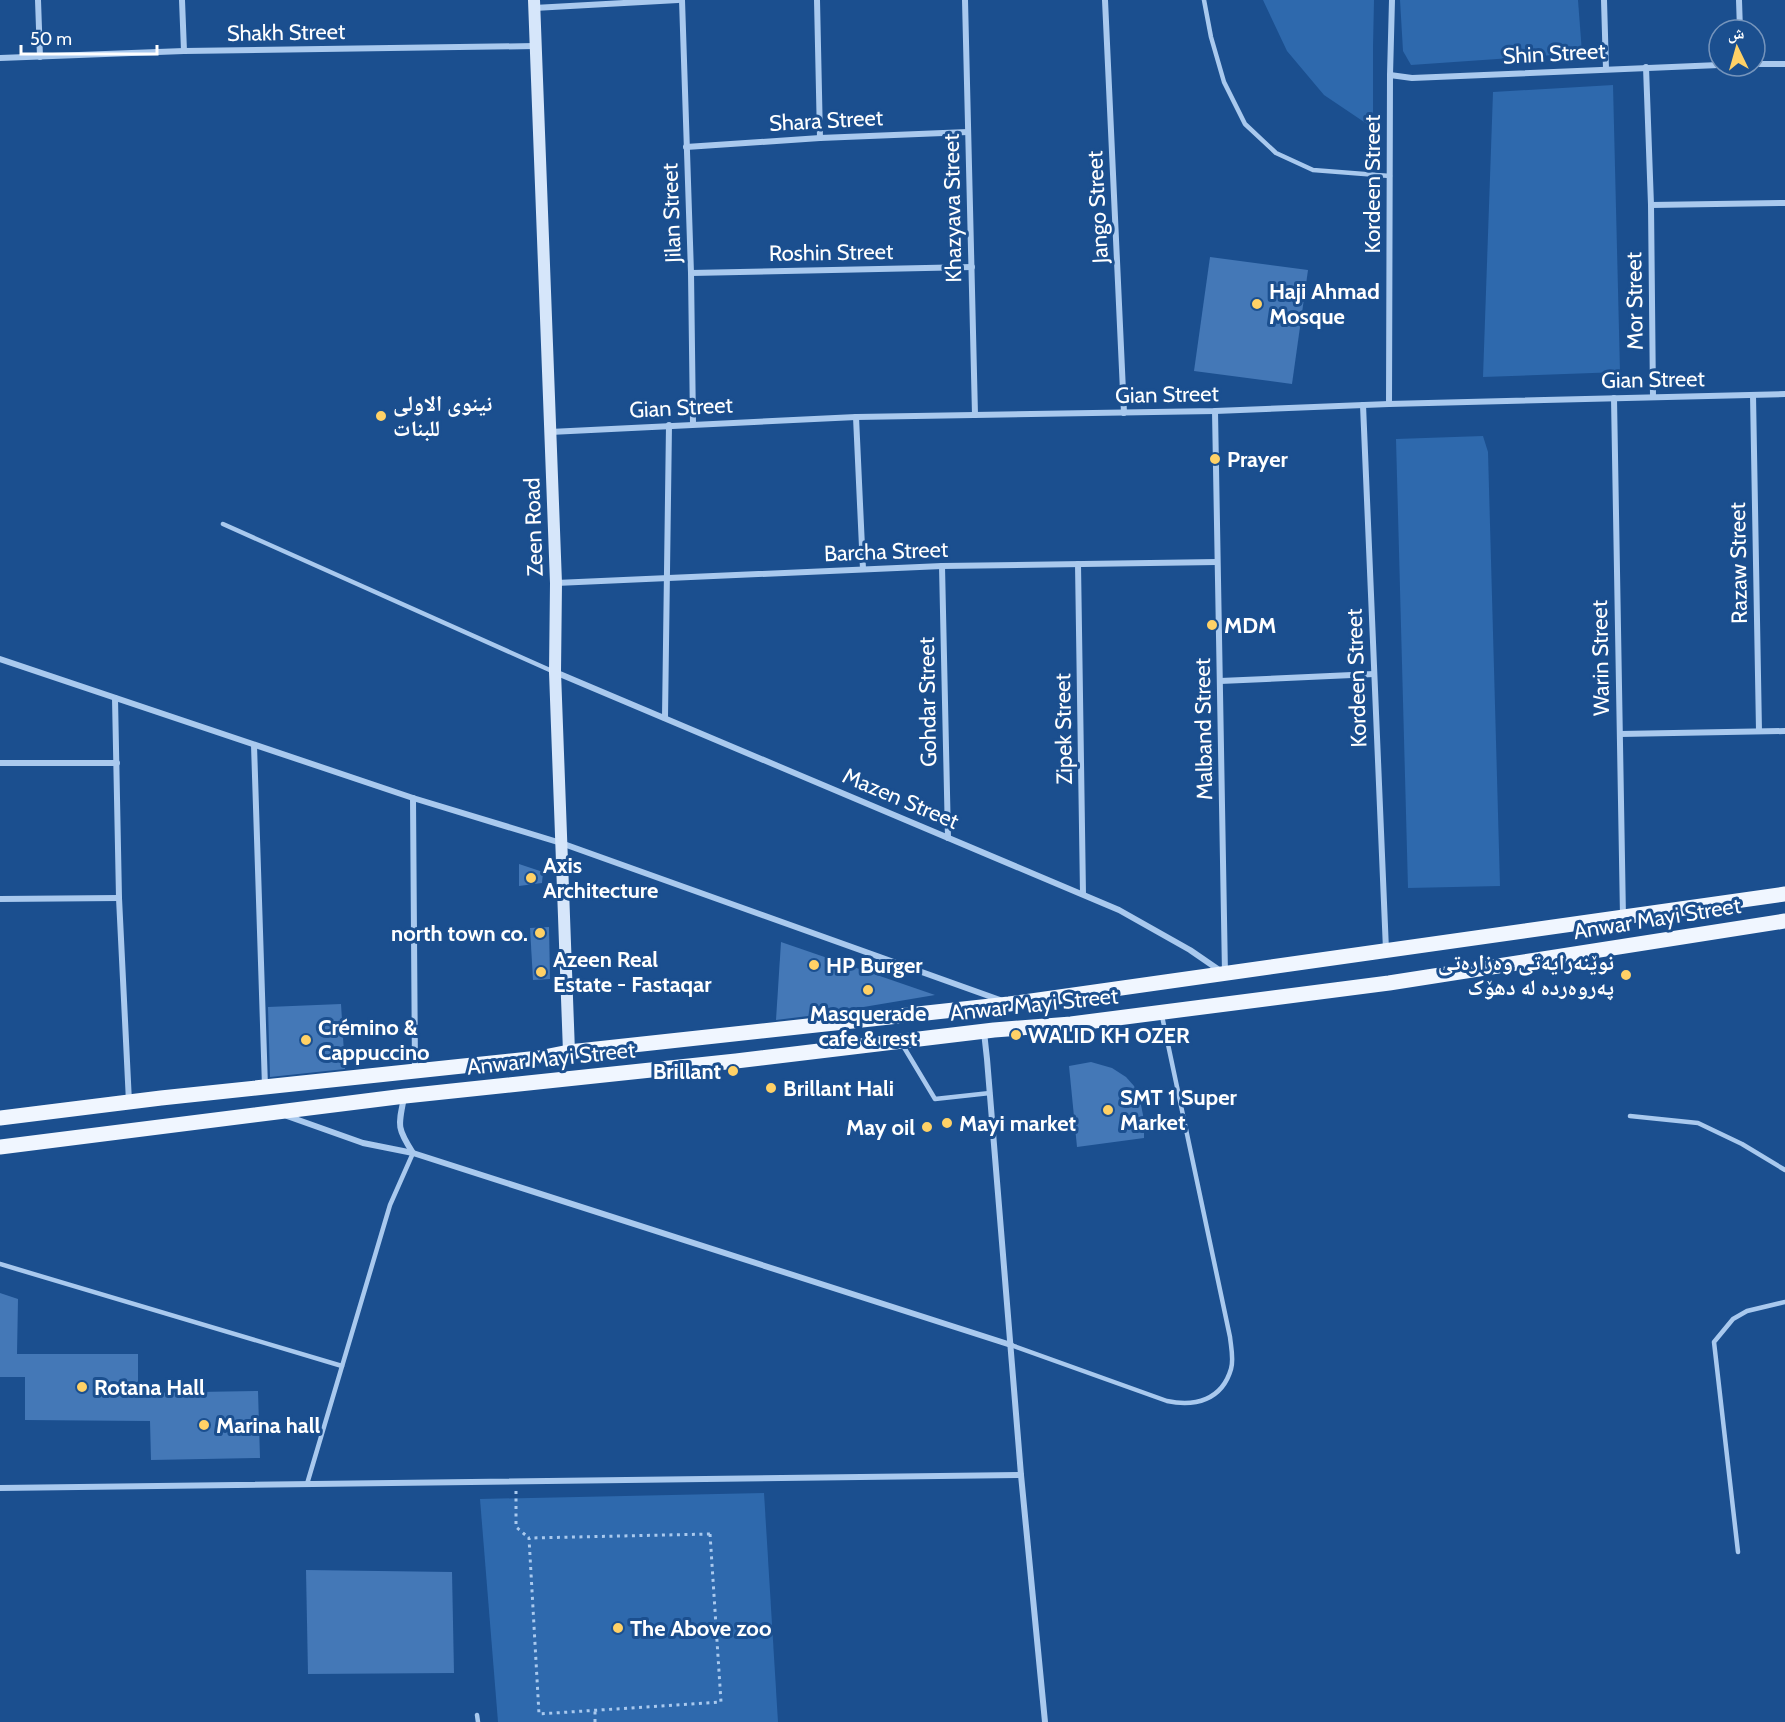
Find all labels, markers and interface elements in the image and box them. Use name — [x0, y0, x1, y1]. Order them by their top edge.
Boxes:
scale bar — [21, 18, 158, 56]
street label: Shakh Street — [227, 18, 346, 47]
north arrow — [1707, 18, 1767, 78]
text: ش — [1726, 23, 1745, 44]
text: 50 m — [30, 28, 72, 50]
street label: Shin Street — [1502, 37, 1607, 70]
street label: Shara Street — [768, 104, 884, 137]
street label: Kordeen Street — [1359, 114, 1386, 254]
street label: Khazyava Street — [938, 133, 967, 283]
street label: Jango Street — [1081, 149, 1114, 265]
street label: Jilan Street — [656, 162, 687, 264]
street label: Roshin Street — [769, 238, 894, 267]
street label: Mor Street — [1620, 251, 1649, 350]
place label: Haji Ahmad Mosque — [1269, 278, 1380, 330]
marker: Haji Ahmad Mosque — [1250, 297, 1264, 311]
street label: Gian Street — [1601, 365, 1706, 394]
street label: Gian Street — [1115, 380, 1220, 409]
place label: نينوى الاولى للبنات — [393, 390, 492, 442]
street label: Gian Street — [629, 391, 734, 424]
marker: نينوى الاولى للبنات — [374, 409, 388, 423]
place label: Prayer — [1227, 446, 1288, 473]
marker: Prayer — [1208, 452, 1222, 466]
street label: Zeen Road — [518, 477, 549, 577]
street label: Razaw Street — [1724, 501, 1753, 624]
street label: Barcha Street — [823, 536, 949, 567]
street label: Warin Street — [1586, 599, 1615, 716]
street label: Kordeen Street — [1341, 607, 1372, 748]
place label: MDM — [1224, 612, 1276, 639]
marker: MDM — [1205, 618, 1219, 632]
street label: Gohdar Street — [913, 636, 942, 767]
street label: Malband Street — [1189, 657, 1218, 800]
street label: Zipek Street — [1049, 672, 1078, 785]
street label: Mazen Street — [839, 762, 963, 835]
place label: Axis Architecture — [543, 852, 658, 904]
marker: Axis Architecture — [524, 871, 538, 885]
street label: Anwar Mayi Street — [1571, 892, 1743, 945]
place label: north town co. — [391, 920, 528, 947]
marker: north town co. — [533, 926, 547, 940]
place label: Azeen Real Estate - Fastaqar — [553, 946, 712, 998]
place label: نوێنەرایەتی وەزارەتی پەروەردە لە دهۆک — [1438, 949, 1614, 1001]
place label: HP Burger — [826, 952, 923, 979]
marker: HP Burger — [807, 958, 821, 972]
marker: Azeen Real Estate - Fastaqar — [534, 965, 548, 979]
marker: نوێنەرایەتی وەزارەتی پەروەردە لە دهۆک — [1619, 968, 1633, 982]
street label: Anwar Mayi Street — [949, 982, 1120, 1027]
marker: Masquerade cafe & rest — [861, 983, 875, 997]
place label: Masquerade cafe & rest — [810, 1000, 926, 1052]
place label: Crémino & Cappuccino — [318, 1014, 430, 1066]
place label: WALID KH OZER — [1028, 1022, 1190, 1049]
marker: WALID KH OZER — [1009, 1028, 1023, 1042]
marker: Crémino & Cappuccino — [299, 1033, 313, 1047]
street label: Anwar Mayi Street — [466, 1036, 637, 1081]
place label: Brillant — [653, 1058, 721, 1085]
marker: Brillant — [726, 1064, 740, 1078]
place label: Brillant Hali — [783, 1075, 894, 1102]
marker: Brillant Hali — [764, 1081, 778, 1095]
place label: SMT 1 Super Market — [1120, 1084, 1237, 1136]
marker: SMT 1 Super Market — [1101, 1103, 1115, 1117]
place label: Mayi market — [959, 1110, 1077, 1137]
place label: May oil — [846, 1114, 915, 1141]
marker: Mayi market — [940, 1116, 954, 1130]
marker: May oil — [920, 1120, 934, 1134]
place label: Rotana Hall — [94, 1374, 205, 1401]
marker: Rotana Hall — [75, 1380, 89, 1394]
place label: Marina hall — [216, 1412, 321, 1439]
marker: Marina hall — [197, 1418, 211, 1432]
place label: The Above zoo — [630, 1615, 771, 1642]
marker: The Above zoo — [611, 1621, 625, 1635]

